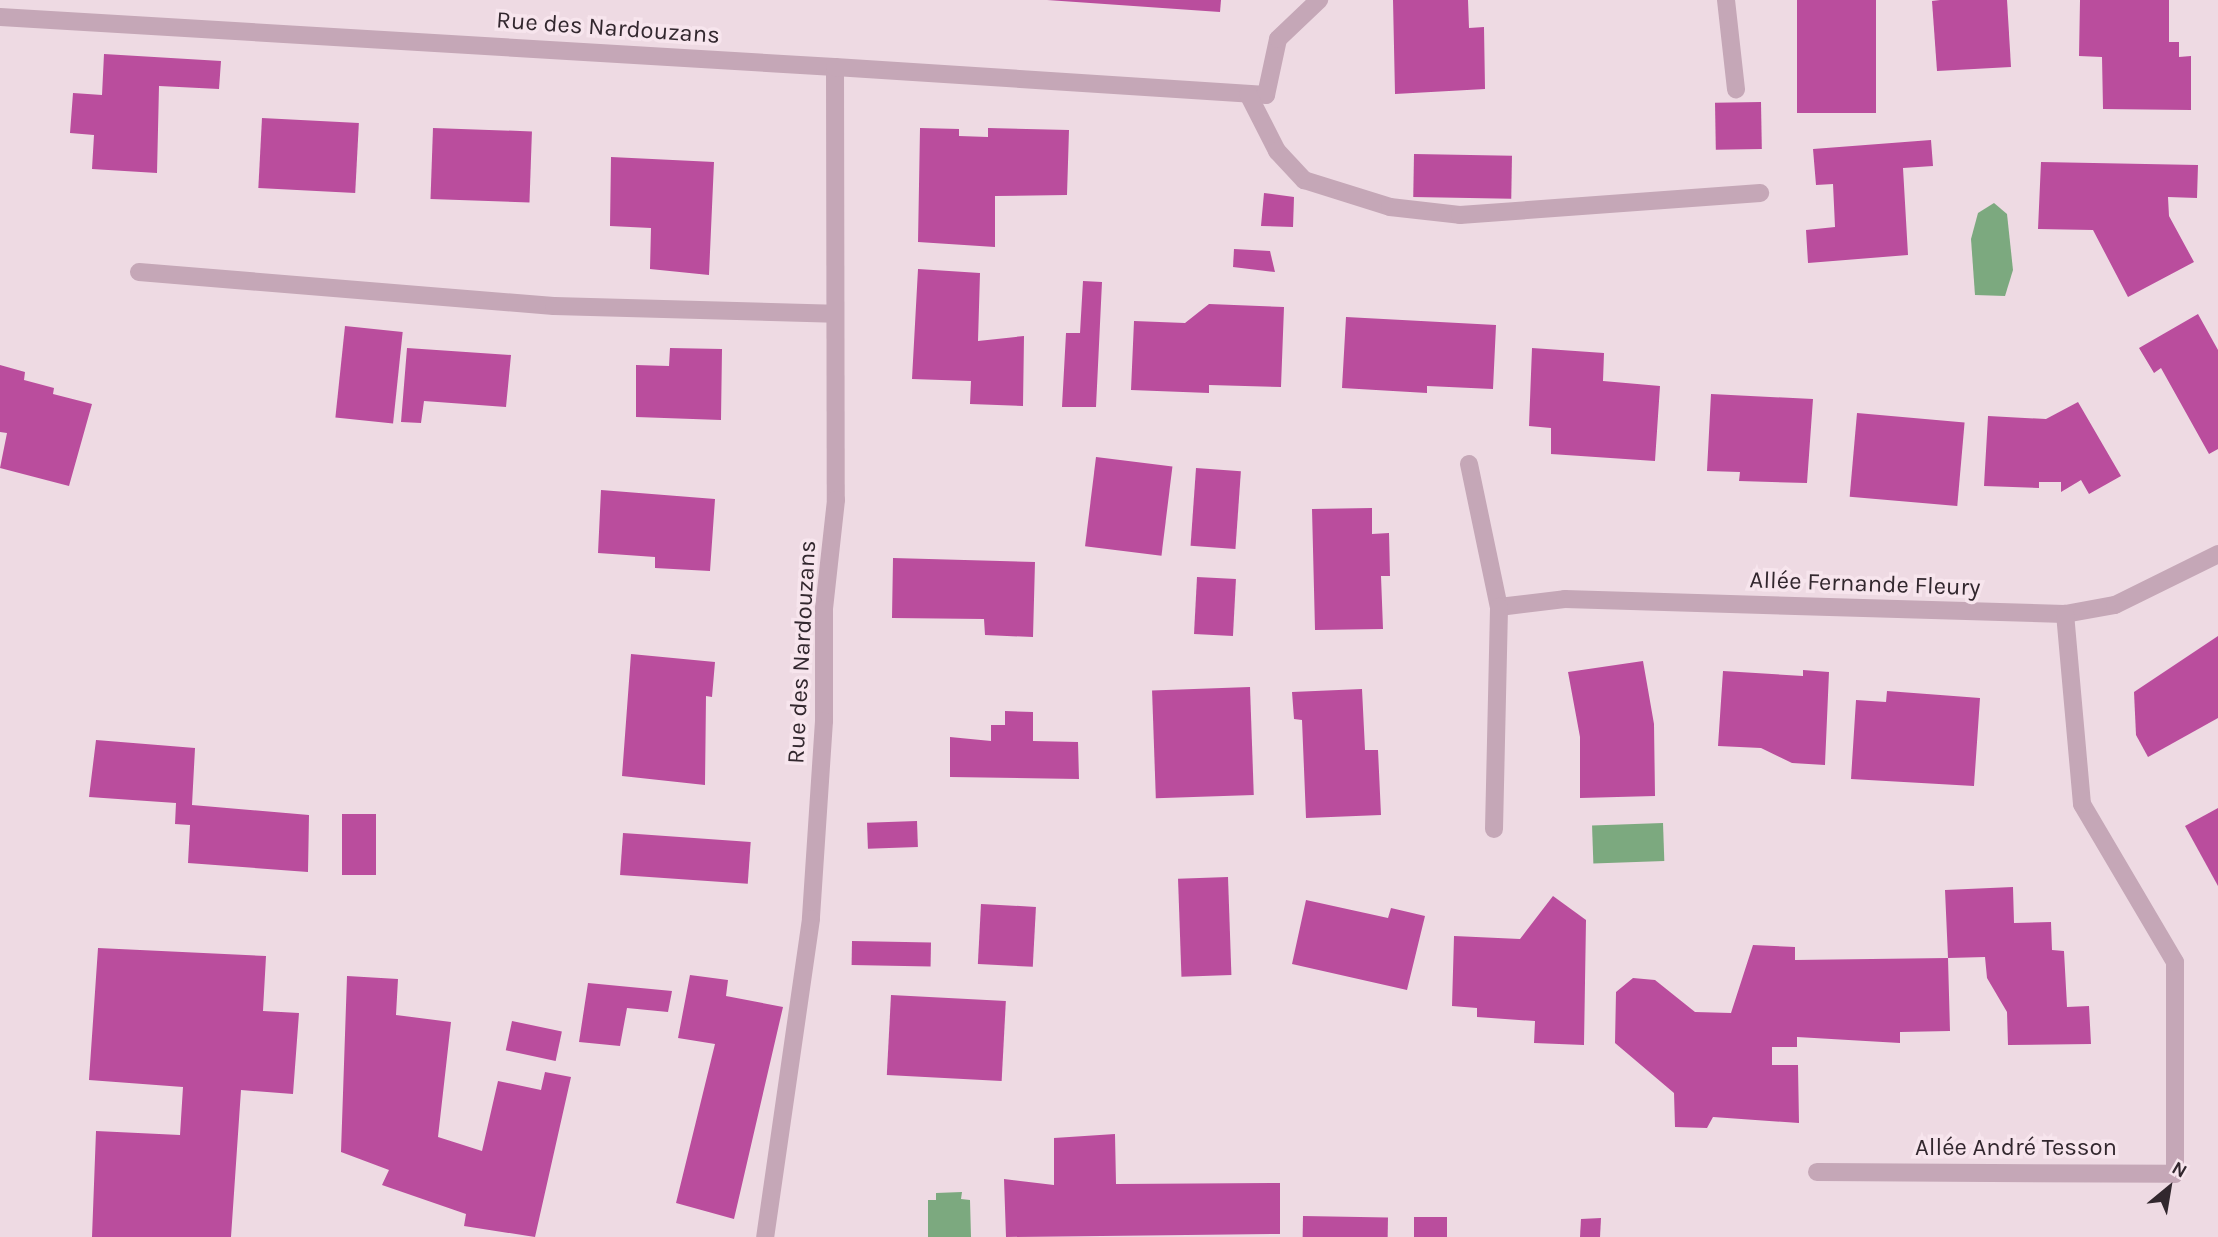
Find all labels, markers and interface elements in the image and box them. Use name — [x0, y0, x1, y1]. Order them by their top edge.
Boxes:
street label: Rue des Nardouzans — [495, 6, 721, 50]
street label: Rue des Nardouzans — [782, 539, 822, 765]
street label: Allée Fernande Fleury — [1749, 566, 1981, 602]
street label: Allée André Tesson — [1915, 1134, 2117, 1162]
north arrow — [2134, 1153, 2204, 1223]
text: N — [2168, 1157, 2191, 1183]

